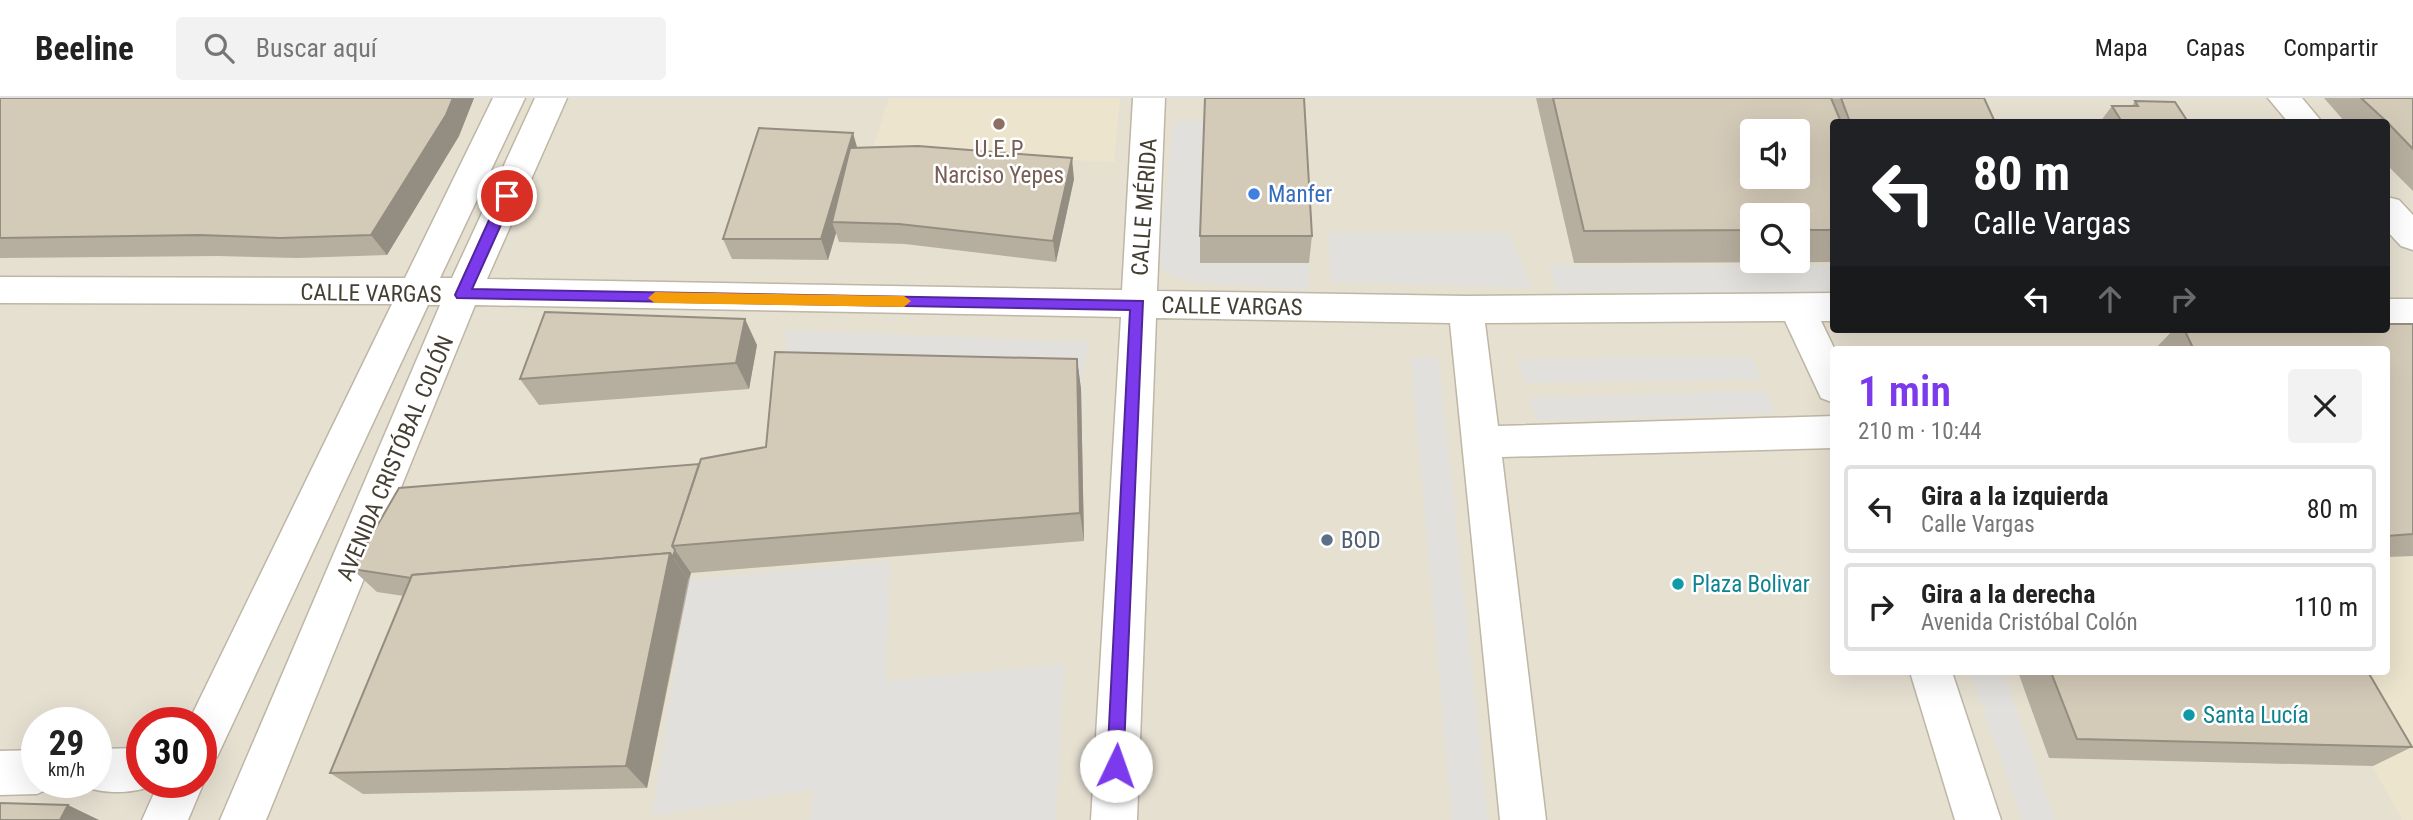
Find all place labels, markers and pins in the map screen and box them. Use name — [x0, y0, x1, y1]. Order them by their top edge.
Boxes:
marker: U.E.P Narciso Yepes — [991, 116, 1007, 132]
place label: U.E.P Narciso Yepes — [934, 136, 1064, 189]
pin — [477, 166, 537, 226]
place label: Manfer — [1268, 181, 1332, 208]
marker: Manfer — [1246, 186, 1262, 202]
place label: BOD — [1341, 527, 1381, 554]
marker: BOD — [1319, 532, 1335, 548]
place label: Plaza Bolivar — [1692, 571, 1810, 598]
marker: Plaza Bolivar — [1670, 576, 1686, 592]
place label: Santa Lucía — [2203, 702, 2309, 729]
marker: Santa Lucía — [2181, 707, 2197, 723]

